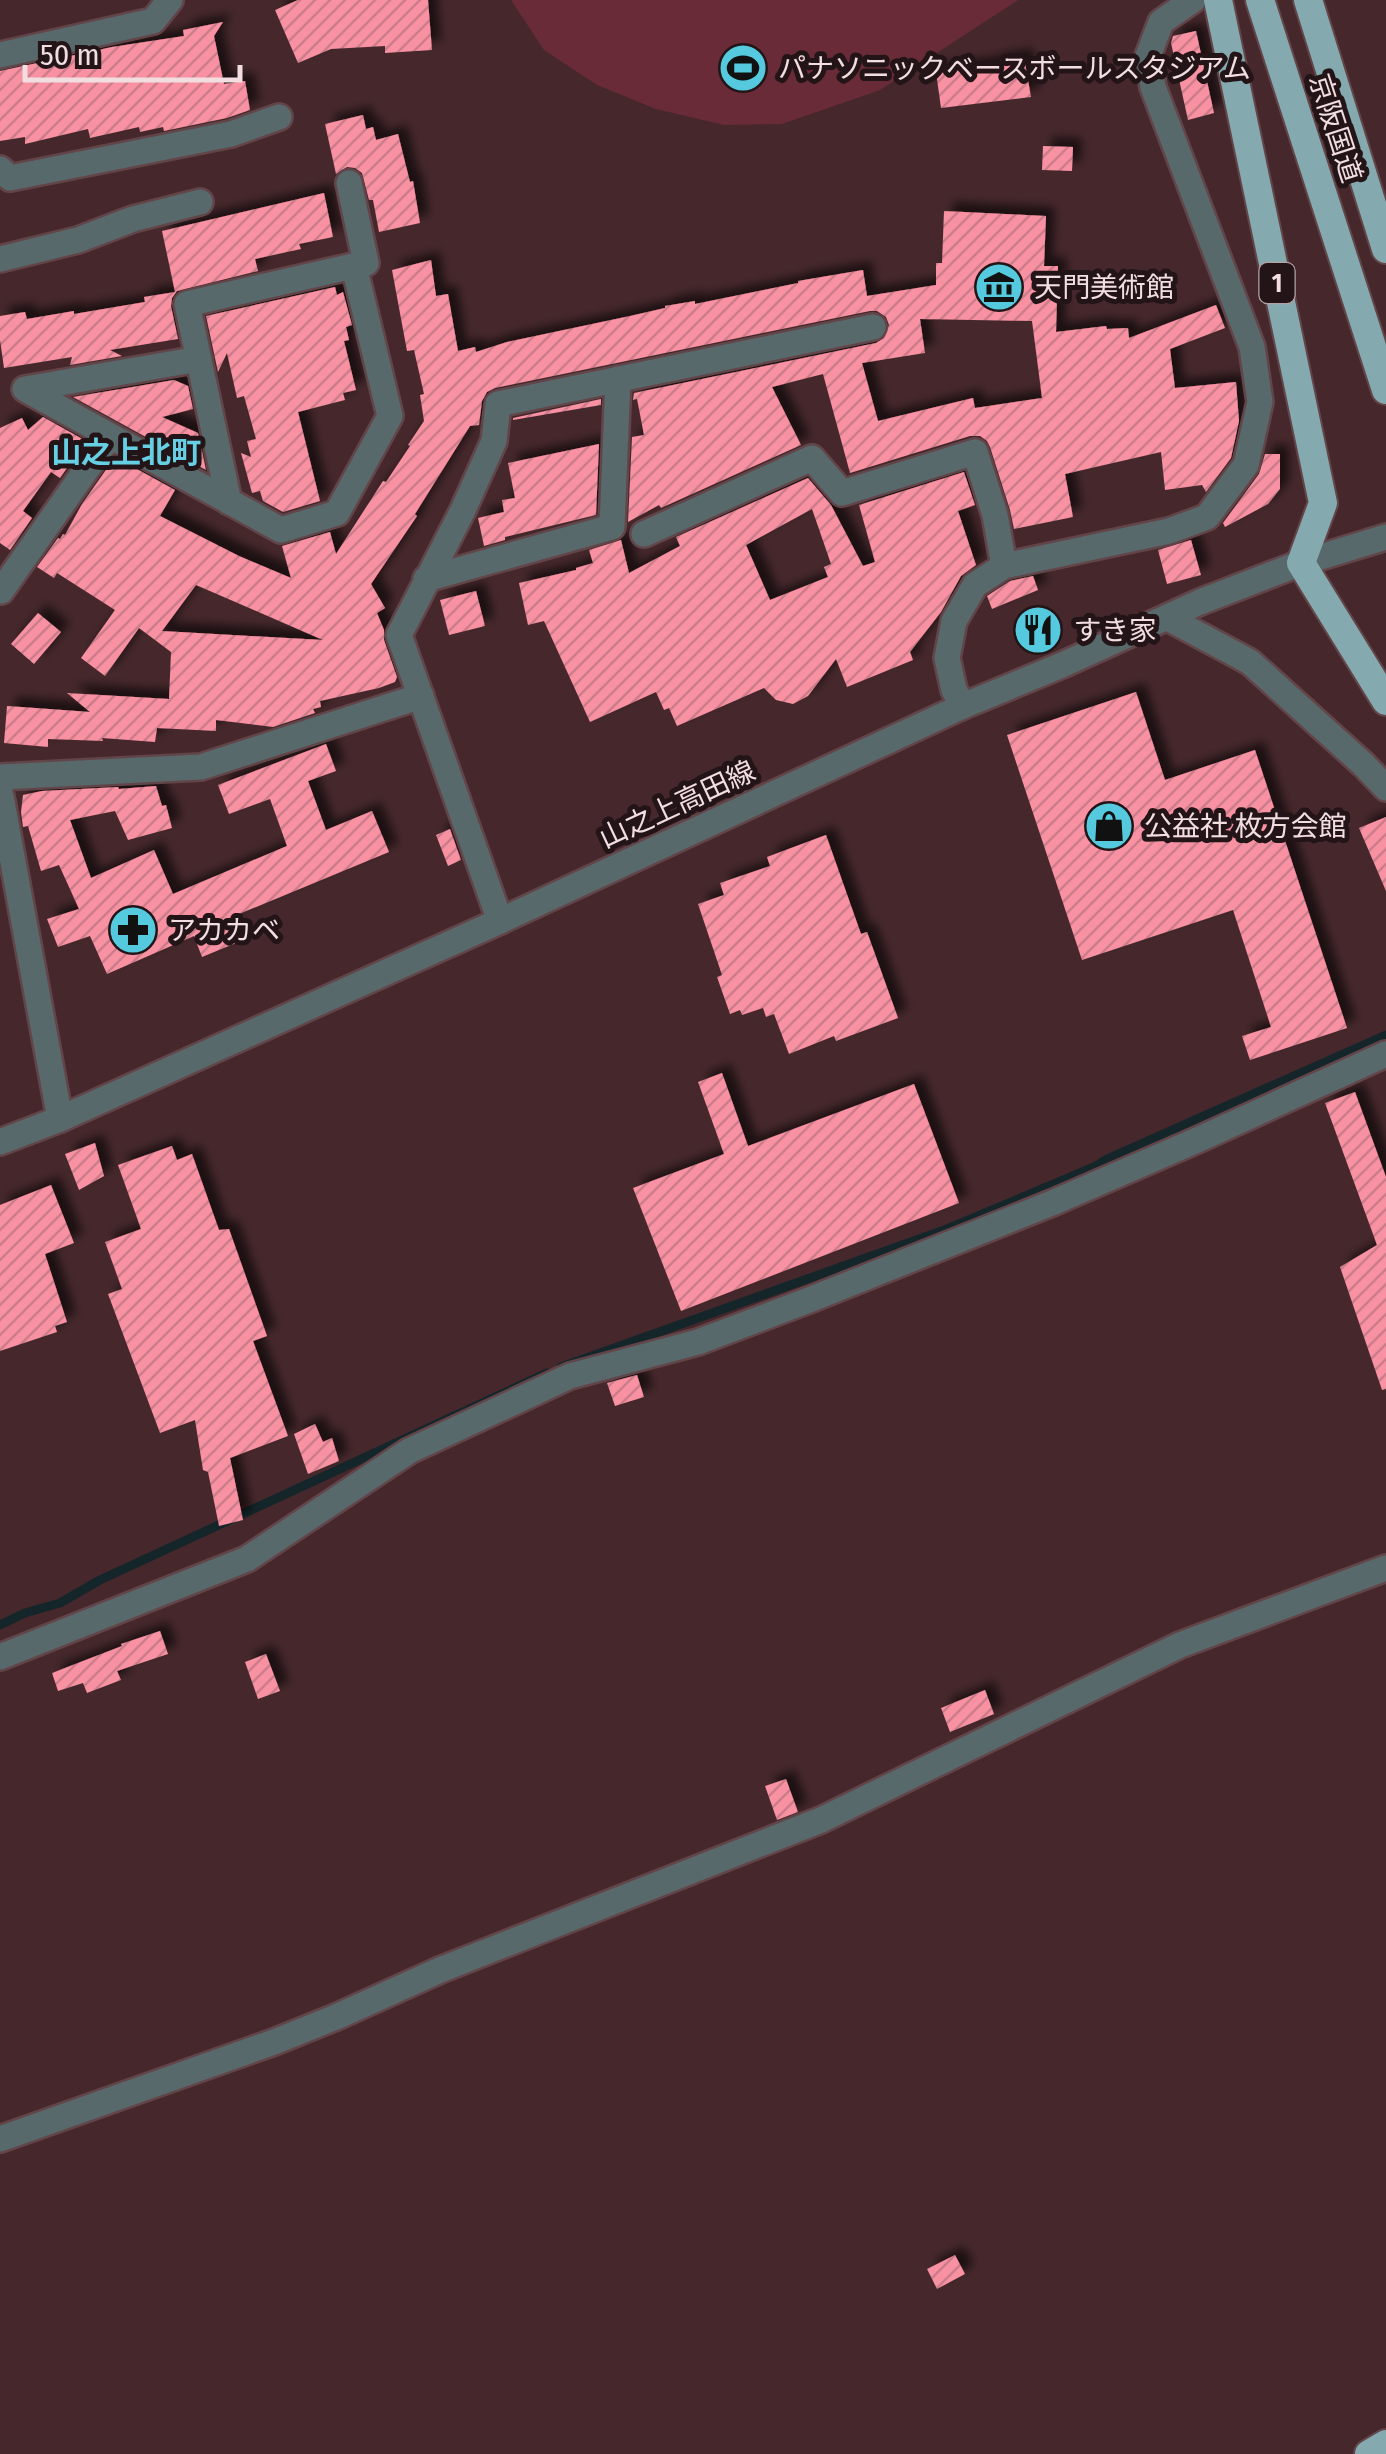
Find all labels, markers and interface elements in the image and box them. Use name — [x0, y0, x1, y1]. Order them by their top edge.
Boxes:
scale bar — [25, 20, 240, 82]
text: 50 m — [40, 37, 100, 73]
sports icon: パナソニックベースボールスタジアム — [717, 42, 769, 94]
place label: パナソニックベースボールスタジアム — [778, 52, 1251, 85]
street label: 京阪国道 — [1303, 70, 1369, 187]
museum icon: 天門美術館 — [973, 261, 1025, 313]
road number: 1 — [1260, 263, 1294, 303]
place label: 天門美術館 — [1034, 271, 1174, 304]
district label: 山之上北町 — [51, 435, 201, 471]
restaurant icon: すき家 — [1012, 604, 1064, 656]
place label: すき家 — [1073, 614, 1157, 647]
street label: 山之上高田線 — [594, 754, 760, 855]
shop icon: 公益社 枚方会館 — [1083, 800, 1135, 852]
place label: 公益社 枚方会館 — [1144, 810, 1347, 843]
pharmacy icon: アカカベ — [107, 904, 159, 956]
place label: アカカベ — [168, 914, 280, 947]

